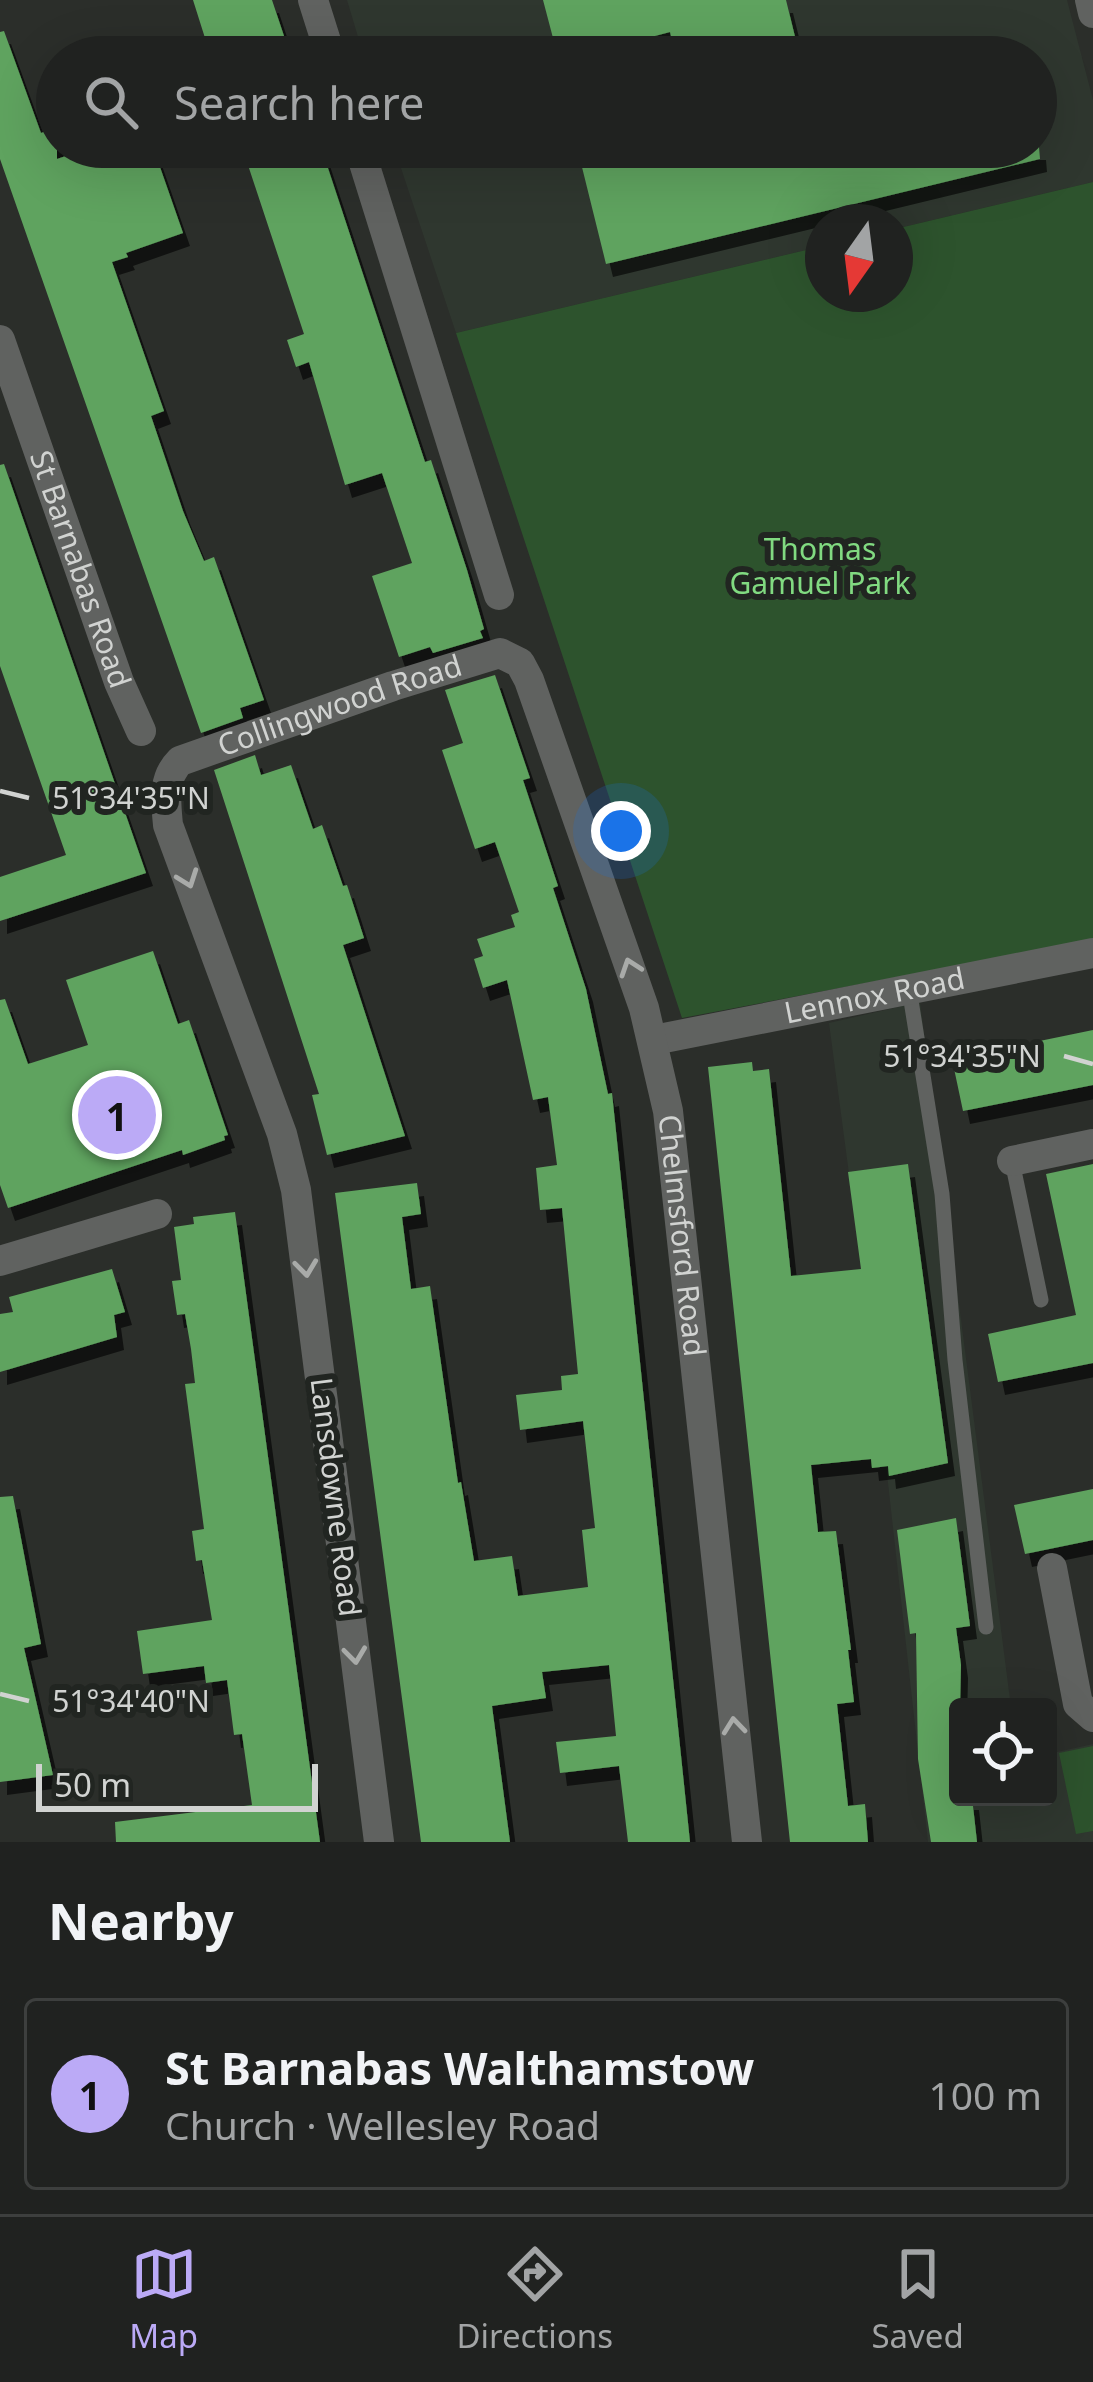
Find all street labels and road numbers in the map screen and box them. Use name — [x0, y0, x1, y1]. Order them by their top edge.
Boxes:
street label: St Barnabas Road — [21, 445, 142, 693]
street label: Collingwood Road — [212, 644, 466, 765]
street label: Lennox Road — [781, 957, 968, 1033]
street label: Chelmsford Road — [650, 1112, 716, 1359]
street label: Lansdowne Road — [301, 1375, 371, 1619]

